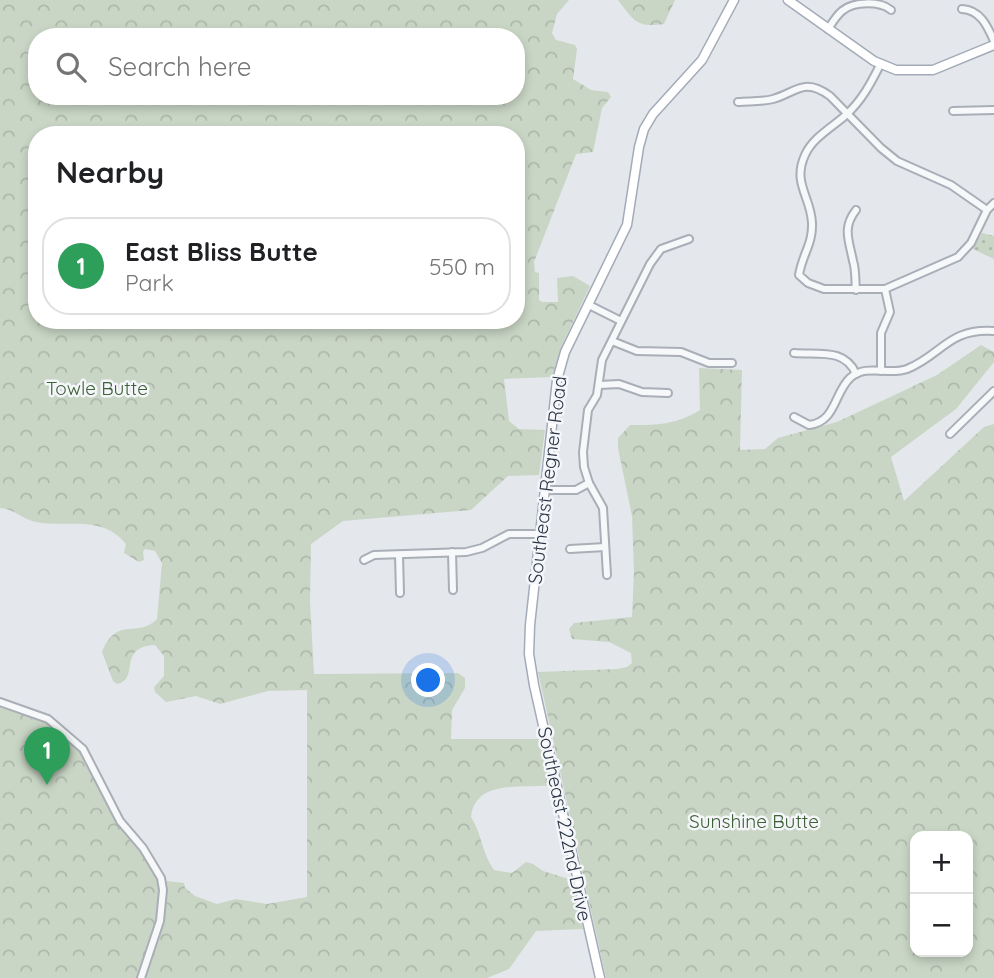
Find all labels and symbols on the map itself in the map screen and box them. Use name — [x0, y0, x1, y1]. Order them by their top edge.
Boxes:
street label: Southeast Regner Road — [522, 375, 572, 585]
park label: Towle Butte — [46, 376, 148, 400]
your location — [411, 663, 445, 697]
street label: Southeast 222nd Drive — [533, 725, 597, 923]
pin: 1 — [24, 727, 70, 785]
park label: Sunshine Butte — [689, 809, 819, 833]

